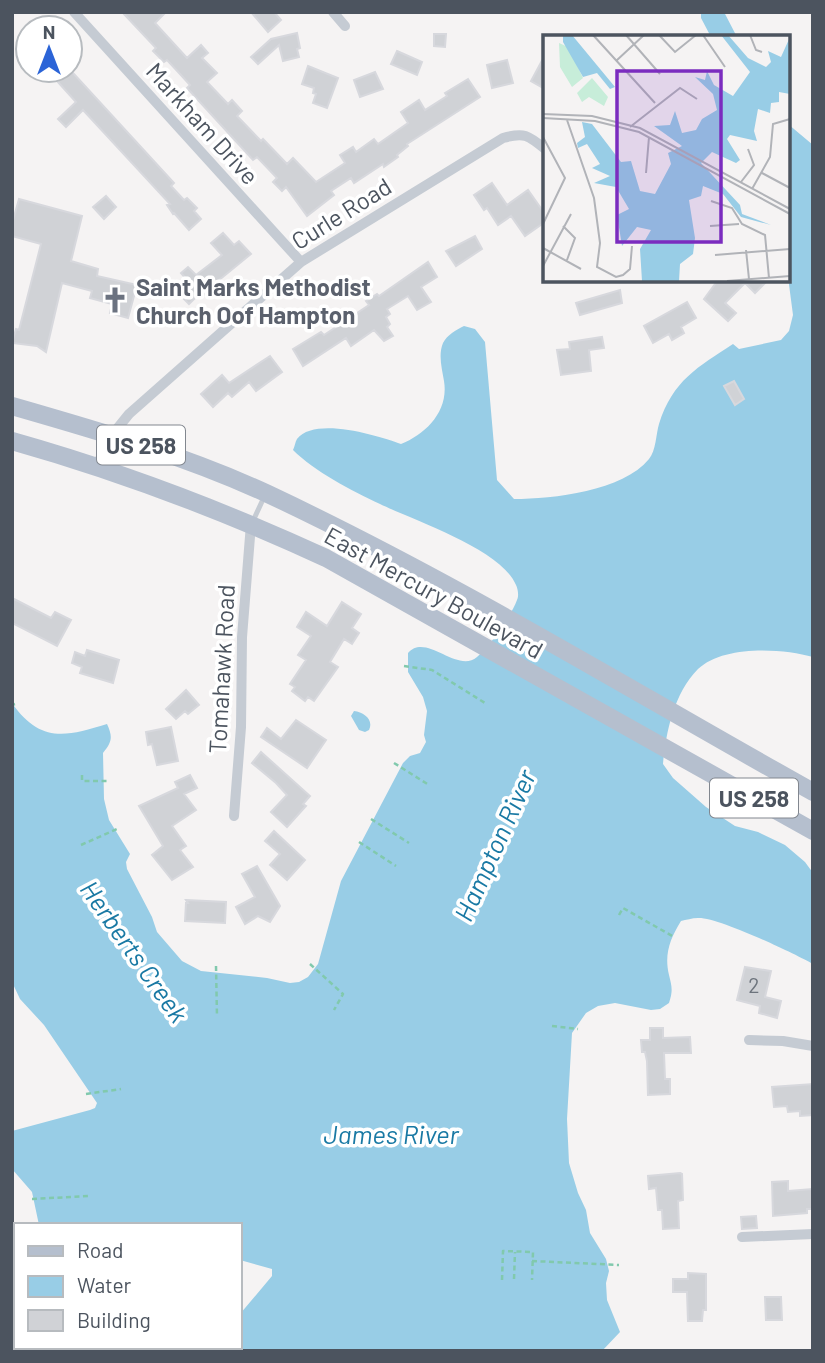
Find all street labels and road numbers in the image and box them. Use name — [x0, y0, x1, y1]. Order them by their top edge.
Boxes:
street label: Markham Drive — [141, 56, 265, 190]
street label: Curle Road — [286, 171, 396, 255]
road number: US 258 — [97, 426, 185, 464]
street label: East Mercury Boulevard — [320, 520, 548, 664]
street label: Tomahawk Road — [202, 584, 240, 754]
road number: US 258 — [710, 778, 798, 818]

